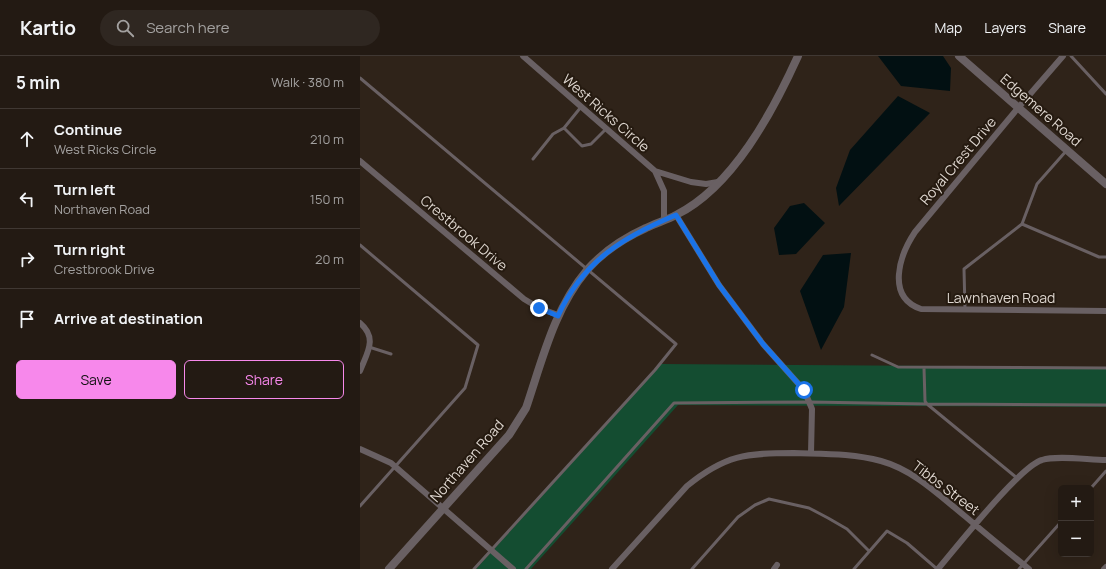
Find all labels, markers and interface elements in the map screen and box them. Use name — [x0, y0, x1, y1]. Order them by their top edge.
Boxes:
search box — [100, 10, 380, 46]
text: Kartio — [20, 15, 76, 41]
icon: search — [114, 17, 136, 39]
text: Search here — [146, 17, 230, 38]
text: Map — [934, 18, 962, 37]
text: Layers — [984, 18, 1026, 37]
text: Share — [1048, 18, 1086, 37]
street label: West Ricks Circle — [559, 69, 654, 156]
street label: Edgemere Road — [997, 69, 1086, 150]
text: 5 min — [16, 71, 60, 94]
text: Walk · 380 m — [271, 73, 344, 91]
street label: Royal Crest Drive — [915, 113, 1000, 209]
text: Continue — [54, 119, 122, 140]
icon: ahead — [16, 128, 38, 150]
text: 210 m — [310, 130, 344, 148]
text: West Ricks Circle — [54, 140, 156, 158]
text: Turn left — [54, 179, 116, 200]
icon: left — [16, 188, 38, 210]
text: 150 m — [310, 190, 344, 208]
street label: Crestbrook Drive — [417, 191, 512, 275]
text: Northaven Road — [54, 200, 150, 218]
text: Turn right — [54, 239, 125, 260]
icon: right — [16, 248, 38, 270]
text: 20 m — [315, 250, 344, 268]
text: Crestbrook Drive — [54, 260, 155, 278]
street label: Lawnhaven Road — [947, 288, 1055, 307]
route end — [530, 299, 548, 317]
icon: arrive — [16, 308, 38, 330]
text: Arrive at destination — [54, 308, 203, 329]
button: Save — [16, 360, 176, 399]
button: Share — [184, 360, 344, 399]
route start — [795, 381, 813, 399]
street label: Northaven Road — [426, 415, 508, 506]
street label: Tibbs Street — [909, 456, 984, 519]
map controls — [1058, 485, 1094, 557]
button: + — [1058, 485, 1094, 521]
button: − — [1058, 521, 1094, 557]

